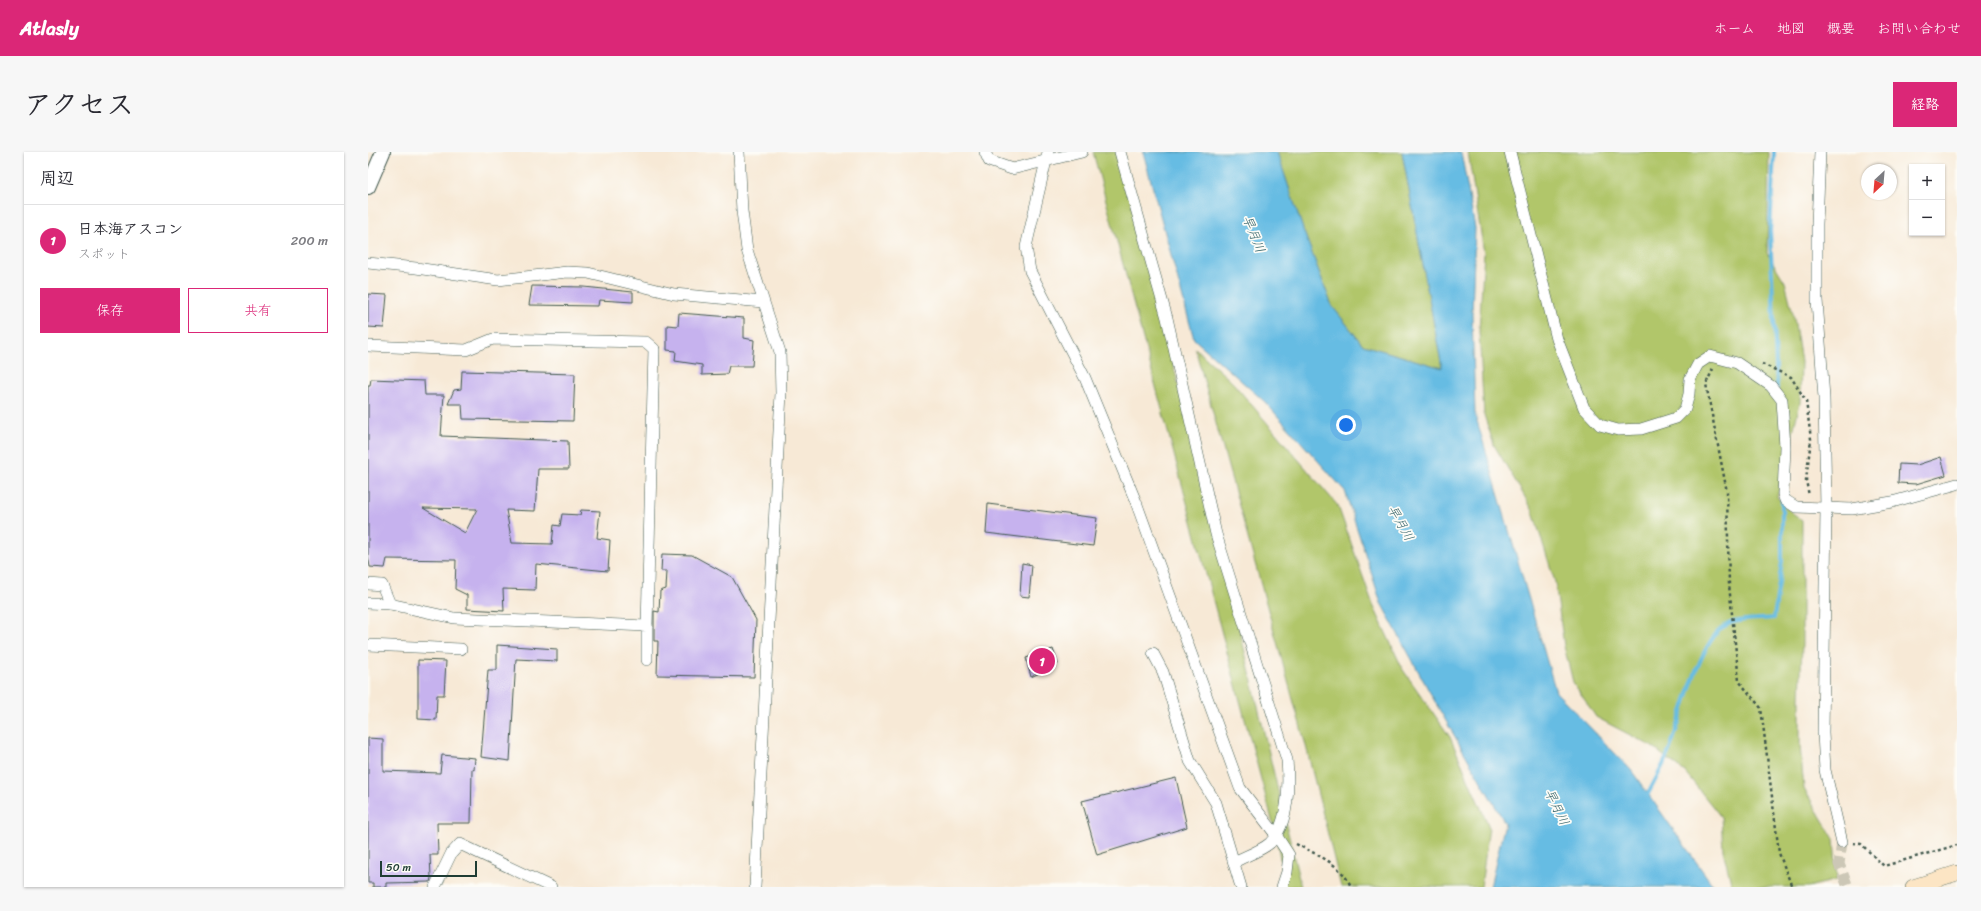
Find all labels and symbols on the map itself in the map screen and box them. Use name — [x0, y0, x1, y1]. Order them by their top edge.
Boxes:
north arrow — [1861, 164, 1897, 200]
water label: 早月川 — [1236, 212, 1272, 256]
your location — [1336, 415, 1356, 435]
water label: 早月川 — [1381, 500, 1421, 546]
pin: 1 — [1029, 646, 1055, 676]
water label: 早月川 — [1538, 784, 1576, 830]
scale bar — [380, 859, 477, 878]

